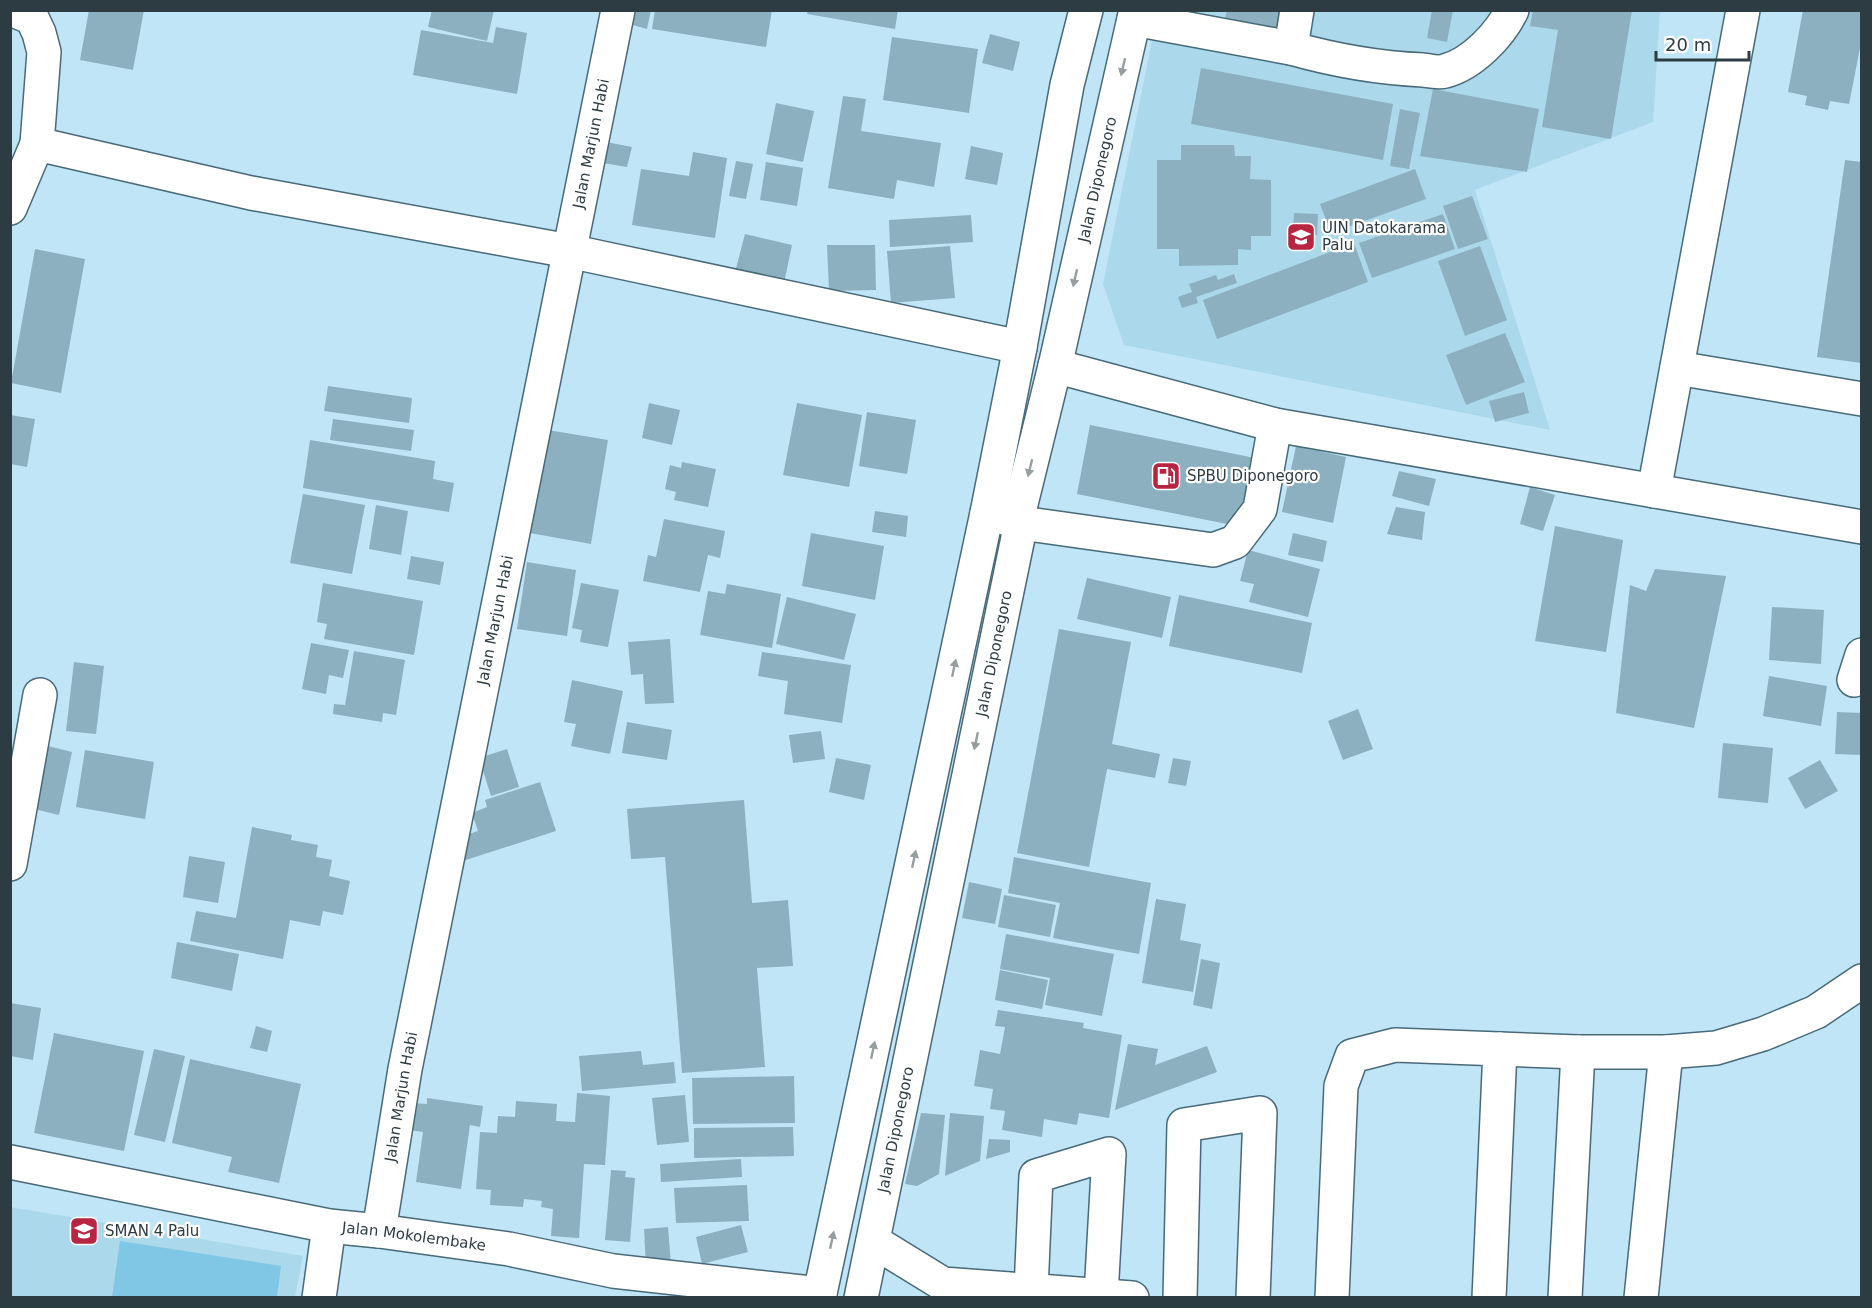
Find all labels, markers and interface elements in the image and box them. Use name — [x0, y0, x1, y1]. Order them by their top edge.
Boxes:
scale bar — [1656, 24, 1749, 62]
text: 20 m — [1665, 34, 1711, 55]
one-way arrow — [1117, 58, 1127, 77]
street label: Jalan Marjun Habi — [569, 77, 613, 211]
street label: Jalan Diponegoro — [1074, 115, 1120, 245]
place label: UIN Datokarama Palu — [1322, 219, 1446, 254]
school or university icon: UIN Datokarama Palu — [1285, 221, 1317, 253]
one-way arrow — [1069, 269, 1079, 287]
one-way arrow — [1024, 459, 1034, 477]
fuel station icon: SPBU Diponegoro — [1150, 460, 1182, 492]
place label: SPBU Diponegoro — [1187, 467, 1318, 485]
street label: Jalan Marjun Habi — [473, 554, 517, 687]
street label: Jalan Diponegoro — [972, 589, 1016, 719]
one-way arrow — [950, 659, 959, 678]
one-way arrow — [971, 732, 980, 751]
one-way arrow — [909, 850, 919, 868]
street label: Jalan Marjun Habi — [381, 1030, 421, 1164]
one-way arrow — [869, 1040, 878, 1059]
street label: Jalan Diponegoro — [874, 1065, 918, 1195]
school or university icon: SMAN 4 Palu — [68, 1215, 100, 1247]
street label: Jalan Mokolembake — [340, 1218, 487, 1255]
place label: SMAN 4 Palu — [105, 1222, 199, 1240]
one-way arrow — [827, 1231, 837, 1250]

